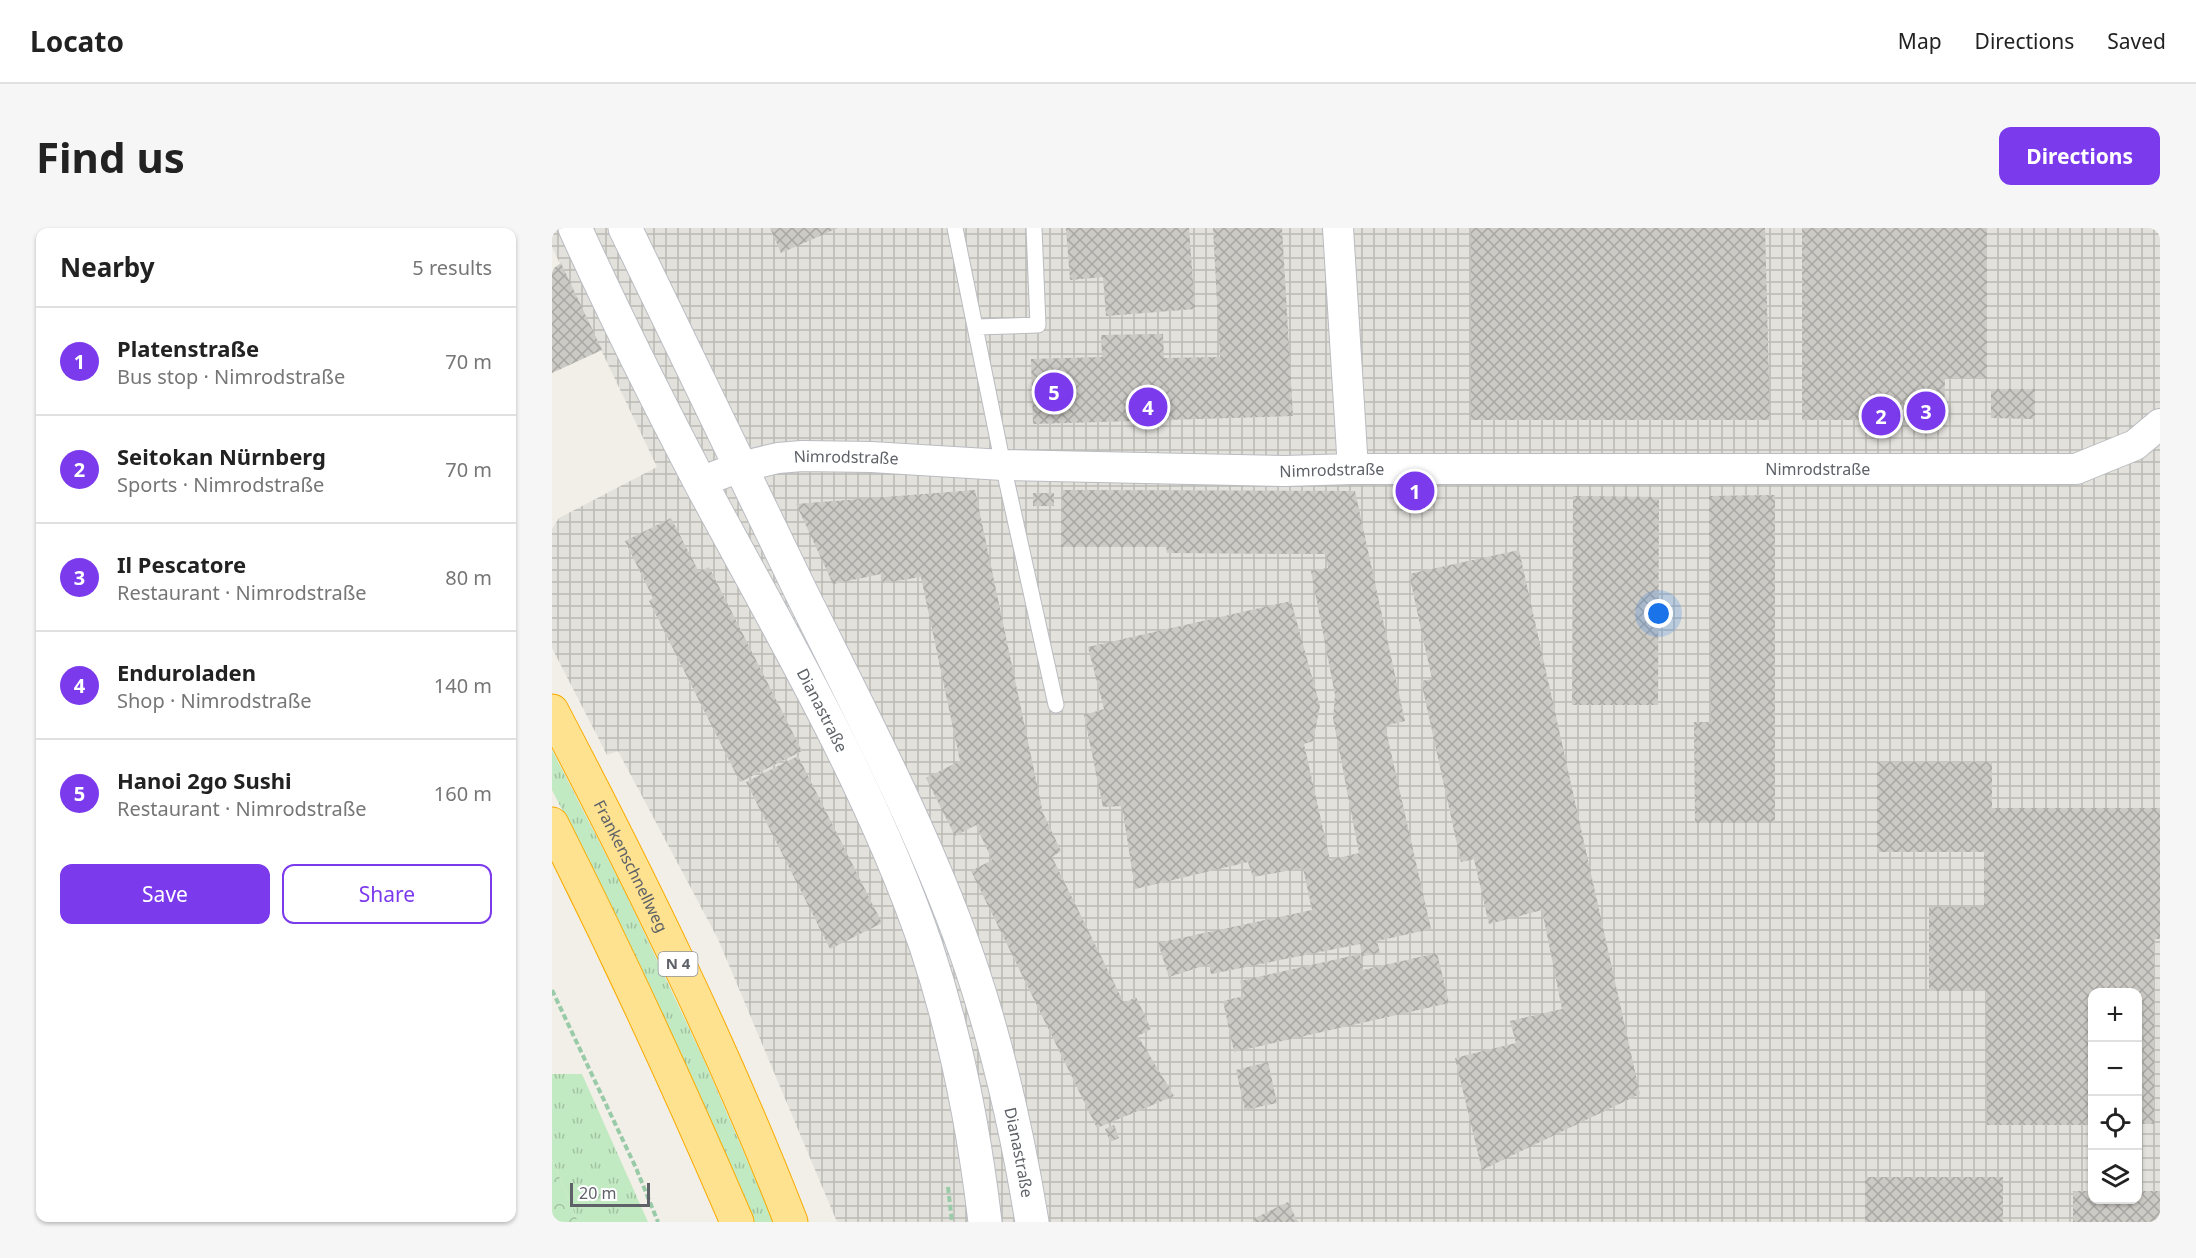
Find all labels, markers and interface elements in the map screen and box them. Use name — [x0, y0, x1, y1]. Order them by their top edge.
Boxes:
text: Locato — [30, 22, 124, 60]
text: Map — [1898, 27, 1942, 55]
text: Directions — [1975, 27, 2074, 55]
text: Saved — [2107, 27, 2166, 55]
button: Directions — [1999, 127, 2160, 185]
text: Find us — [36, 128, 185, 185]
text: Nearby — [60, 249, 155, 285]
text: 5 results — [412, 254, 492, 281]
text: Platenstraße — [117, 333, 259, 363]
text: 1 — [74, 348, 85, 375]
text: 70 m — [445, 348, 492, 375]
text: Bus stop · Nimrodstraße — [117, 363, 345, 390]
pin: 5 — [1034, 370, 1074, 414]
pin: 4 — [1128, 384, 1168, 429]
pin: 3 — [1906, 388, 1946, 434]
pin: 2 — [1862, 394, 1900, 438]
text: Seitokan Nürnberg — [117, 441, 326, 471]
street label: Nimrodstraße — [793, 445, 899, 470]
text: 2 — [74, 456, 85, 483]
text: 70 m — [445, 456, 492, 483]
street label: Nimrodstraße — [1279, 458, 1384, 482]
street label: Nimrodstraße — [1765, 458, 1870, 480]
pin: 1 — [1396, 468, 1434, 514]
text: Sports · Nimrodstraße — [117, 471, 324, 498]
text: Il Pescatore — [117, 549, 246, 579]
text: 3 — [74, 564, 85, 591]
text: 80 m — [445, 564, 492, 591]
text: Restaurant · Nimrodstraße — [117, 579, 367, 606]
your location — [1644, 599, 1673, 628]
text: Enduroladen — [117, 657, 256, 687]
street label: Dianastraße — [792, 664, 853, 756]
text: 4 — [74, 672, 85, 699]
text: 140 m — [434, 672, 492, 699]
text: Shop · Nimrodstraße — [117, 687, 312, 714]
text: Hanoi 2go Sushi — [117, 765, 292, 795]
text: 5 — [74, 780, 85, 807]
text: 160 m — [434, 780, 492, 807]
text: Restaurant · Nimrodstraße — [117, 795, 367, 822]
street label: Frankenschnellweg — [589, 796, 673, 936]
button: Save — [60, 864, 270, 924]
button: Share — [282, 864, 492, 924]
road number: N 4 — [658, 952, 698, 976]
map controls — [2088, 988, 2142, 1204]
button: + — [2088, 988, 2142, 1042]
button: − — [2088, 1042, 2142, 1096]
button: locate — [2088, 1096, 2142, 1150]
street label: Dianastraße — [999, 1105, 1039, 1199]
button: layers — [2088, 1150, 2142, 1204]
scale bar — [570, 1180, 650, 1208]
text: 20 m — [579, 1182, 616, 1204]

